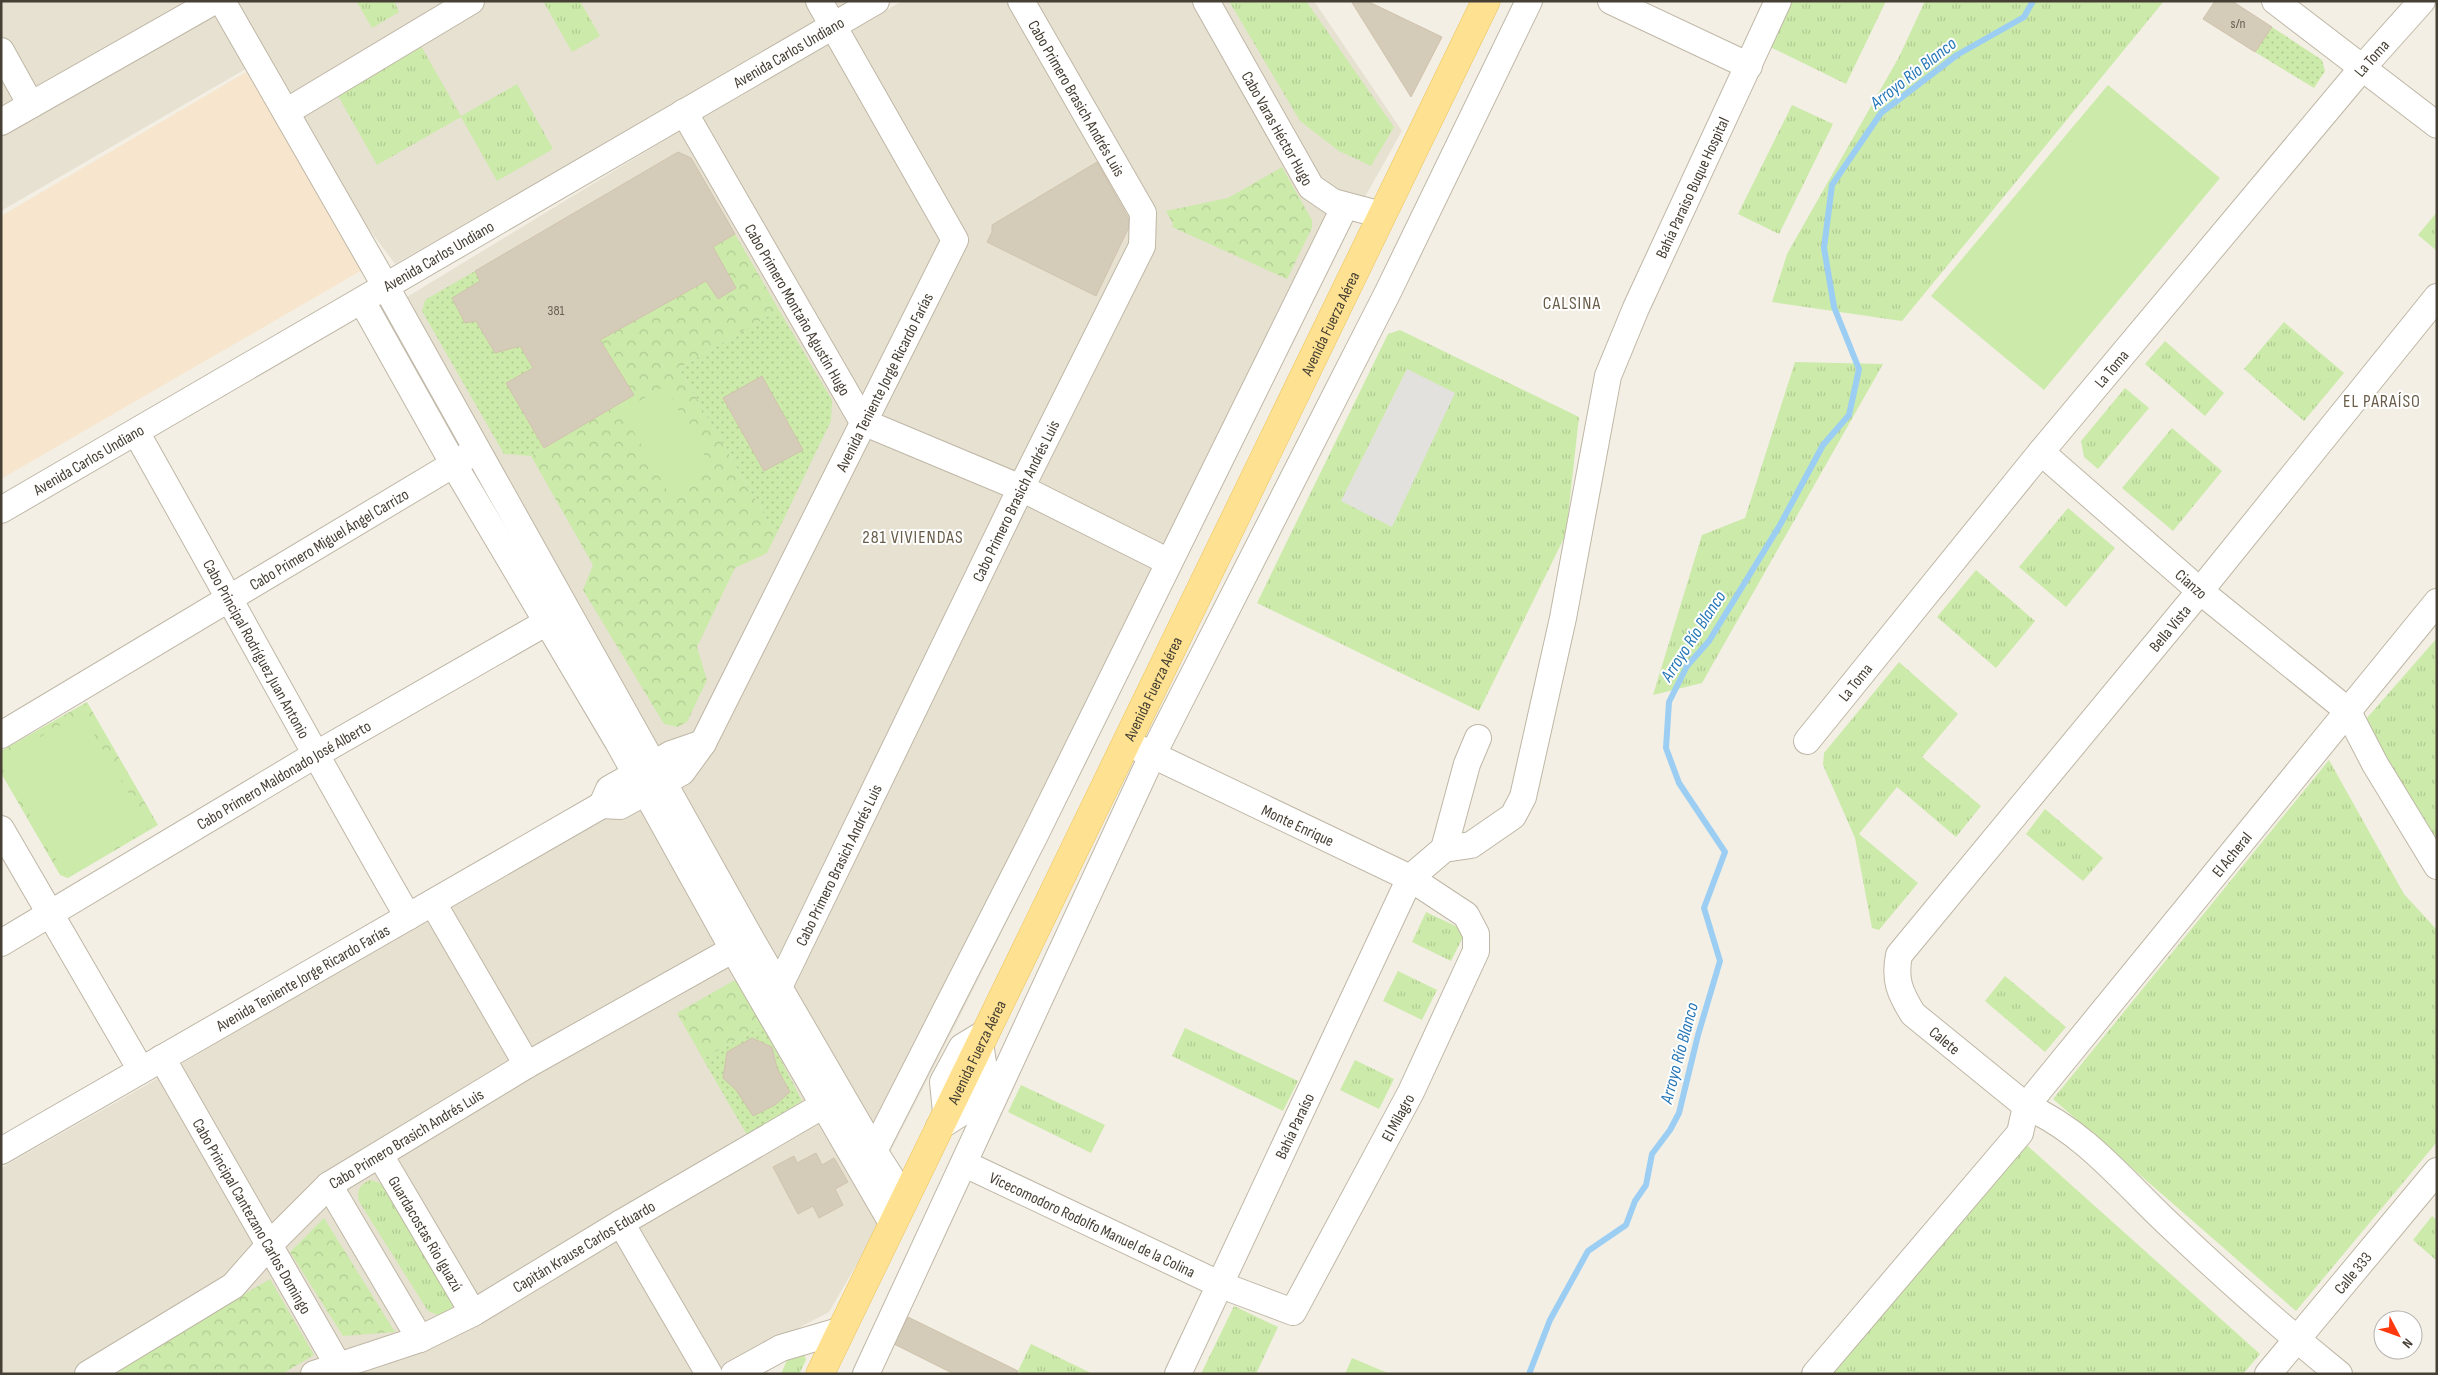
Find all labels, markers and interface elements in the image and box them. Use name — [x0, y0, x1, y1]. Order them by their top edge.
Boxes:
street label: Avenida Carlos Undiano — [730, 14, 848, 93]
house number: s/n — [2231, 15, 2245, 32]
street label: Cabo Primero Brasich Andrés Luis — [1023, 17, 1128, 180]
water label: Arroyo Río Blanco — [1865, 33, 1961, 114]
street label: La Toma — [2351, 36, 2394, 81]
street label: Cabo Varas Héctor Hugo — [1237, 68, 1316, 189]
street label: Bahía Paraiso Buque Hospital — [1652, 114, 1734, 262]
street label: Avenida Carlos Undiano — [380, 217, 498, 297]
street label: Cabo Primero Montaño Agustín Hugo — [740, 221, 854, 399]
street label: Avenida Fuerza Aérea — [1297, 269, 1364, 380]
street label: Avenida Teniente Jorge Ricardo Farías — [832, 290, 938, 476]
district label: CALSINA — [1543, 293, 1601, 314]
house number: 381 — [548, 302, 565, 319]
street label: La Toma — [2091, 347, 2133, 392]
district label: EL PARAÍSO — [2343, 391, 2421, 412]
street label: Cabo Primero Brasich Andrés Luis — [969, 417, 1064, 585]
street label: Avenida Carlos Undiano — [30, 421, 148, 501]
street label: Cabo Primero Miguel Ángel Carrizo — [247, 485, 413, 595]
district label: 281 VIVIENDAS — [862, 527, 964, 548]
street label: Cabo Principal Rodríguez Juan Antonio — [198, 556, 313, 742]
street label: Cianzo — [2171, 566, 2210, 604]
water label: Arroyo Río Blanco — [1656, 587, 1731, 686]
street label: Bella Vista — [2146, 602, 2196, 656]
street label: Avenida Fuerza Aérea — [1120, 634, 1187, 745]
street label: La Toma — [1835, 660, 1877, 706]
street label: Cabo Primero Maldonado José Alberto — [194, 717, 375, 835]
street label: Cabo Primero Brasich Andrés Luis — [792, 781, 887, 949]
street label: Monte Enrique — [1258, 801, 1337, 851]
street label: El Acheral — [2209, 829, 2256, 881]
street label: Avenida Teniente Jorge Ricardo Farías — [212, 921, 394, 1037]
street label: Avenida Fuerza Aérea — [944, 997, 1011, 1109]
water label: Arroyo Río Blanco — [1656, 1000, 1703, 1107]
street label: Calete — [1925, 1023, 1963, 1059]
street label: Cabo Primero Brasich Andrés Luis — [326, 1085, 488, 1194]
street label: Bahía Paraíso — [1272, 1090, 1319, 1162]
street label: El Milagro — [1378, 1091, 1419, 1145]
street label: Cabo Principal Cantezano Carlos Domingo — [188, 1116, 315, 1318]
street label: Vicecomodoro Rodolfo Manuel de la Colina — [986, 1169, 1198, 1282]
street label: Guardacostas Rio Iguazú — [384, 1173, 466, 1295]
street label: Capitán Krause Carlos Eduardo — [510, 1197, 659, 1297]
street label: Calle 333 — [2331, 1249, 2377, 1298]
north arrow — [2373, 1310, 2423, 1360]
text: N — [2399, 1335, 2416, 1352]

